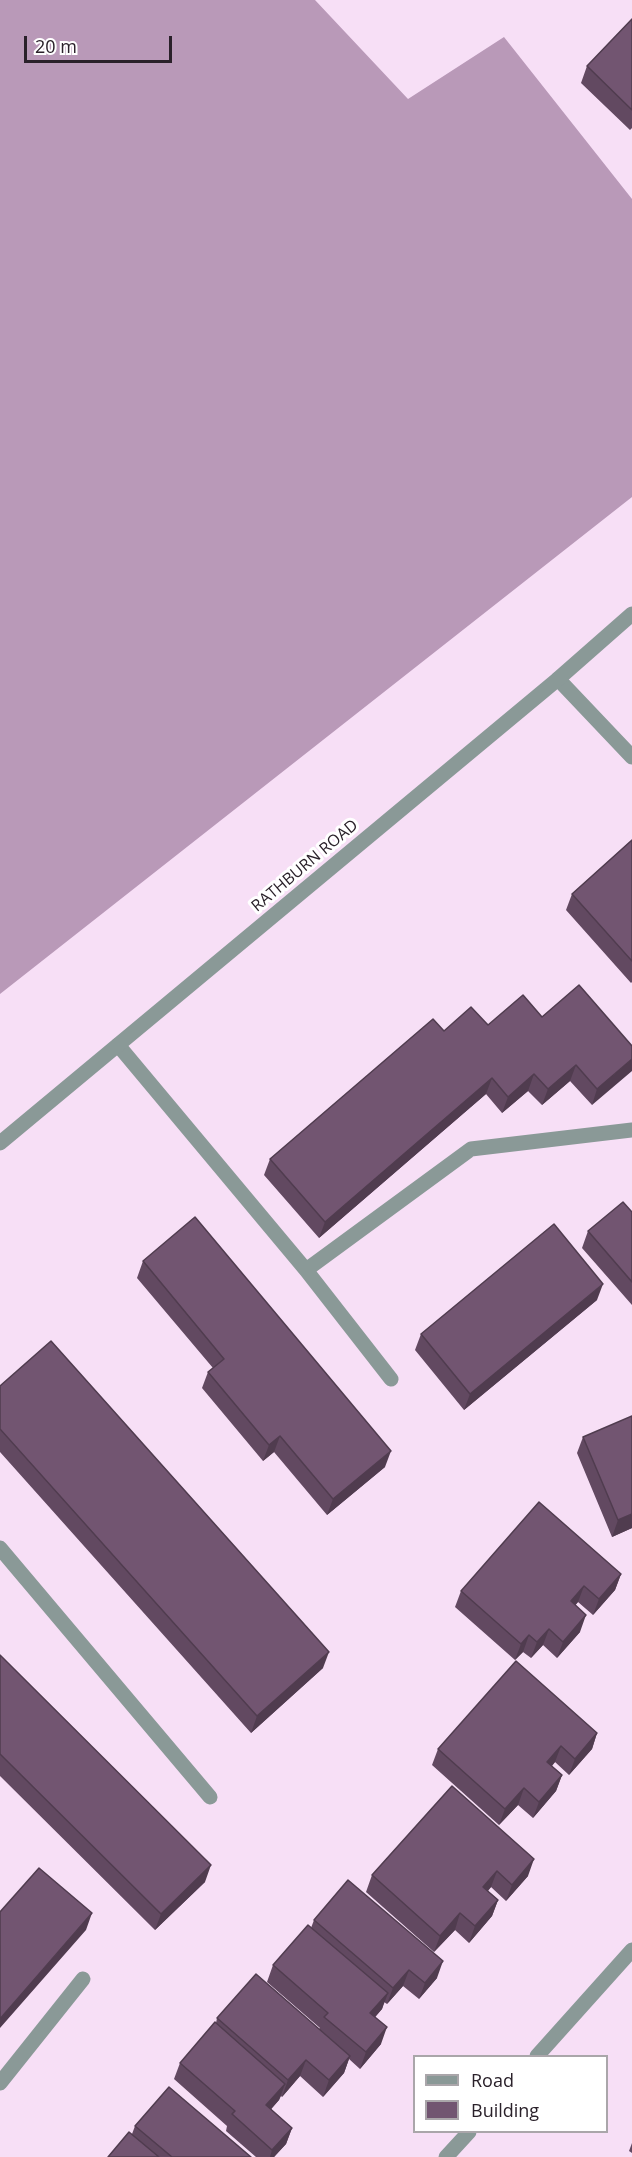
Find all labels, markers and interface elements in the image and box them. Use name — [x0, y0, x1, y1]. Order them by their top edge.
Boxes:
scale bar — [27, 24, 176, 62]
text: 20 m — [35, 34, 77, 58]
street label: RATHBURN ROAD — [248, 816, 362, 916]
legend — [413, 2055, 608, 2133]
text: Road — [471, 2068, 514, 2092]
text: Building — [471, 2098, 539, 2122]

